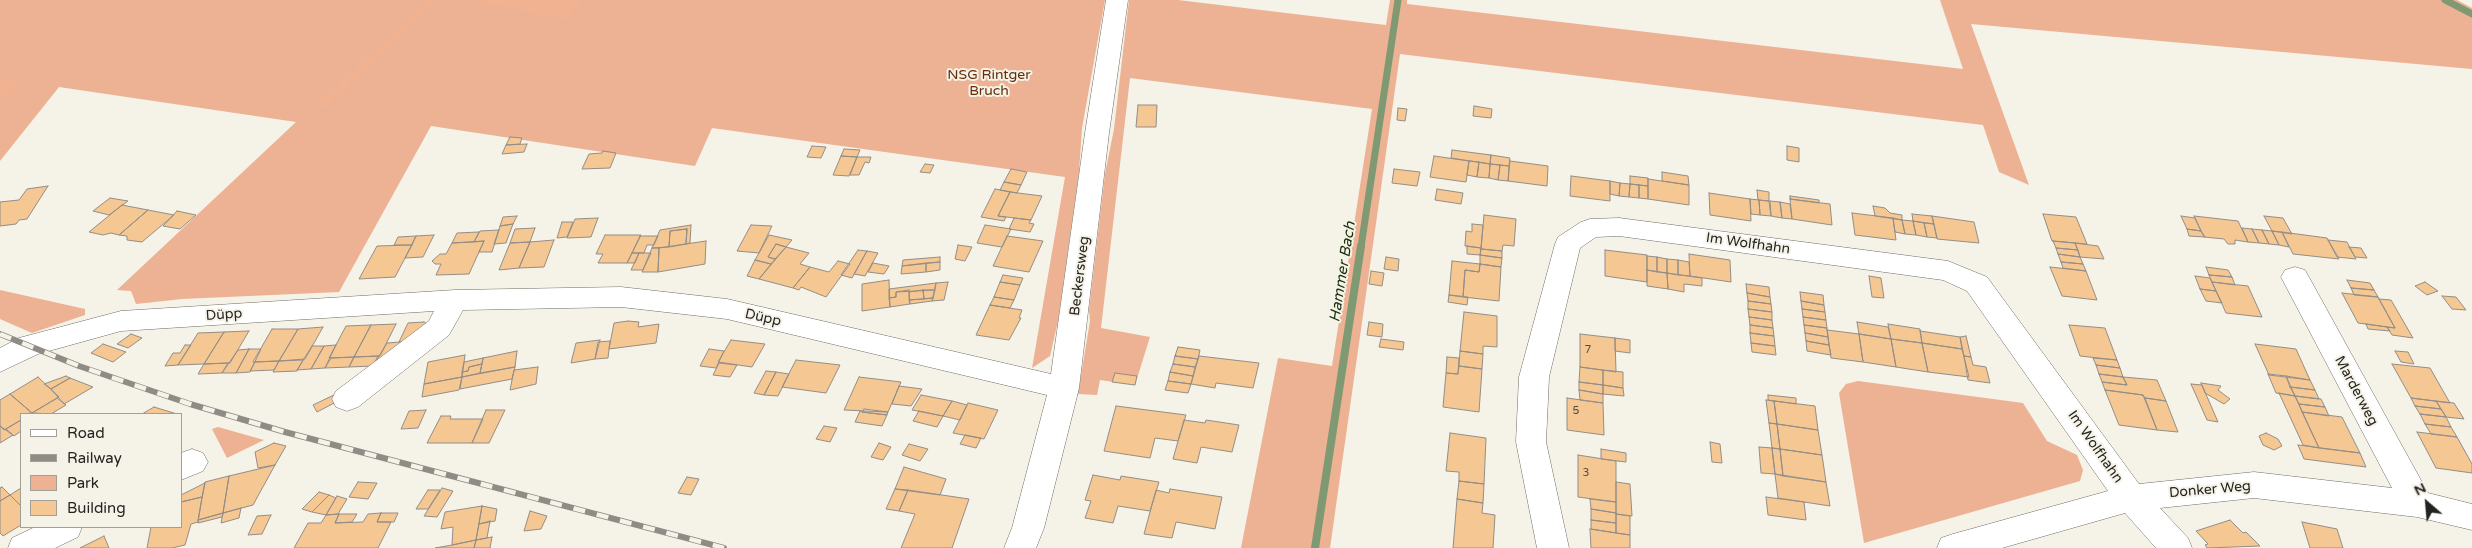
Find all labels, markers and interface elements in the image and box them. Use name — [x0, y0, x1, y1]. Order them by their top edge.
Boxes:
park label: NSG Rintger Bruch — [947, 67, 1031, 100]
water label: Hammer Bach — [1326, 221, 1360, 323]
street label: Im Wolfhahn — [1705, 230, 1791, 258]
street label: Beckersweg — [1067, 235, 1093, 317]
street label: Düpp — [205, 305, 243, 325]
street label: Düpp — [743, 306, 783, 330]
house number: 7 — [1585, 343, 1591, 357]
street label: Marderweg — [2331, 353, 2381, 429]
house number: 5 — [1573, 404, 1579, 418]
street label: Im Wolfhahn — [2064, 408, 2126, 486]
legend — [20, 413, 182, 528]
text: Road — [67, 424, 105, 442]
text: Railway — [67, 449, 122, 467]
house number: 3 — [1583, 466, 1589, 480]
text: Park — [67, 474, 99, 492]
street label: Donker Weg — [2168, 478, 2252, 502]
north arrow — [2402, 478, 2452, 528]
text: N — [2411, 479, 2429, 499]
text: Building — [67, 499, 126, 517]

